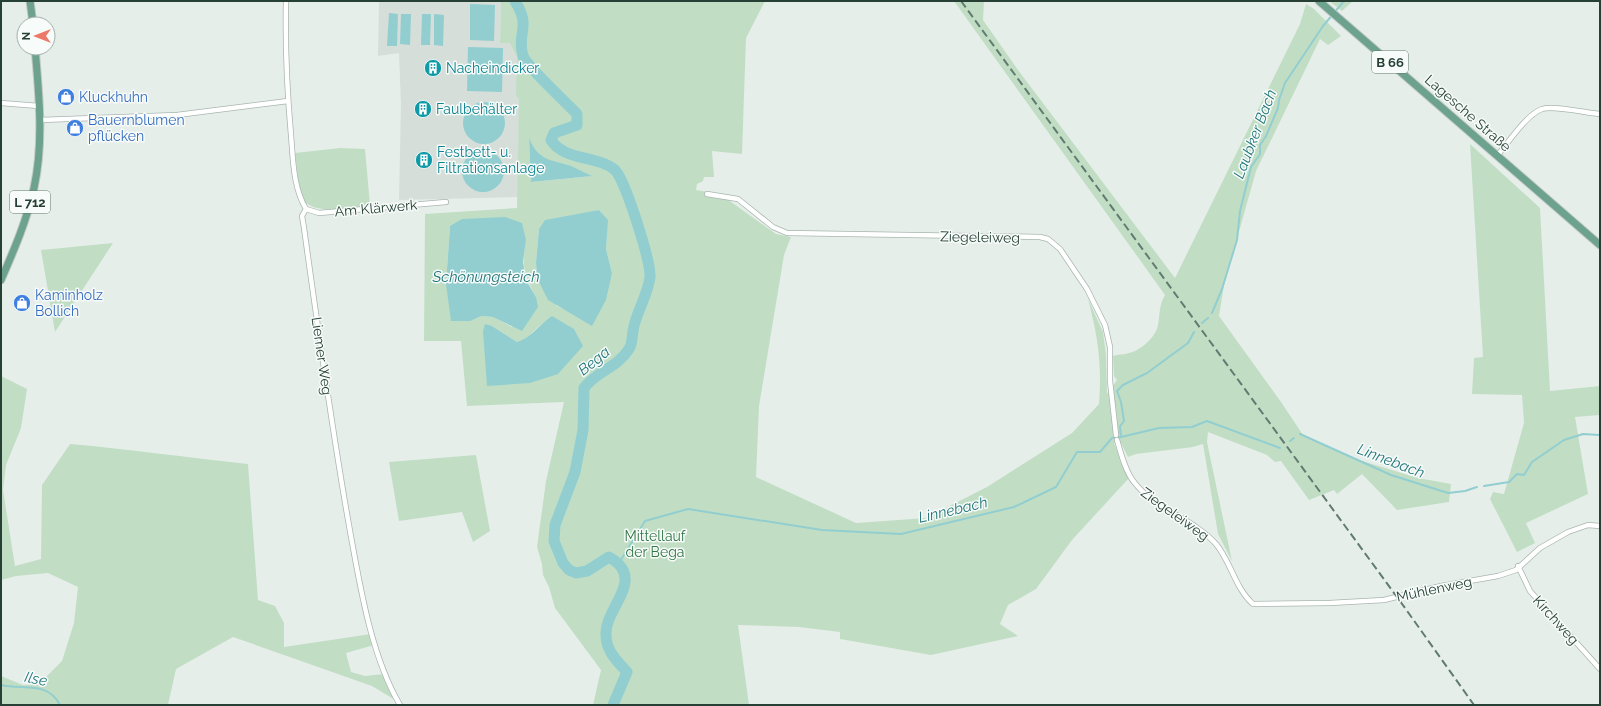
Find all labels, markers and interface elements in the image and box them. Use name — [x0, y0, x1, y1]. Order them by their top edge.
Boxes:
north arrow — [16, 16, 56, 56]
text: N — [20, 32, 33, 40]
road number: B 66 — [1372, 51, 1408, 73]
building icon: Nacheindicker — [423, 58, 443, 78]
place label: Nacheindicker — [446, 60, 539, 76]
street label: Lagesche Straße — [1422, 71, 1514, 155]
shop icon: Kluckhuhn — [56, 87, 76, 107]
water label: Laubker Bach — [1230, 87, 1280, 181]
place label: Kluckhuhn — [79, 89, 148, 105]
building icon: Faulbehälter — [413, 99, 433, 119]
place label: Faulbehälter — [436, 101, 517, 117]
place label: Bauernblumen pflücken — [88, 112, 185, 144]
shop icon: Bauernblumen pflücken — [65, 118, 85, 138]
place label: Festbett- u. Filtrationsanlage — [437, 144, 544, 176]
building icon: Festbett- u. Filtrationsanlage — [414, 150, 434, 170]
road number: L 712 — [10, 191, 50, 213]
street label: Am Klärwerk — [334, 196, 419, 220]
street label: Ziegeleiweg — [940, 228, 1020, 246]
water label: Schönungsteich — [431, 268, 540, 286]
place label: Kaminholz Bollich — [35, 287, 103, 319]
shop icon: Kaminholz Bollich — [12, 293, 32, 313]
street label: Liemer Weg — [309, 316, 335, 396]
water label: Bega — [575, 343, 613, 379]
water label: Linnebach — [1355, 440, 1427, 482]
street label: Ziegeleiweg — [1138, 484, 1212, 544]
water label: Linnebach — [917, 493, 989, 527]
park label: Mittellauf der Bega — [625, 528, 687, 560]
street label: Mühlenweg — [1395, 573, 1473, 605]
street label: Kirchweg — [1530, 592, 1582, 648]
water label: Ilse — [23, 668, 49, 690]

